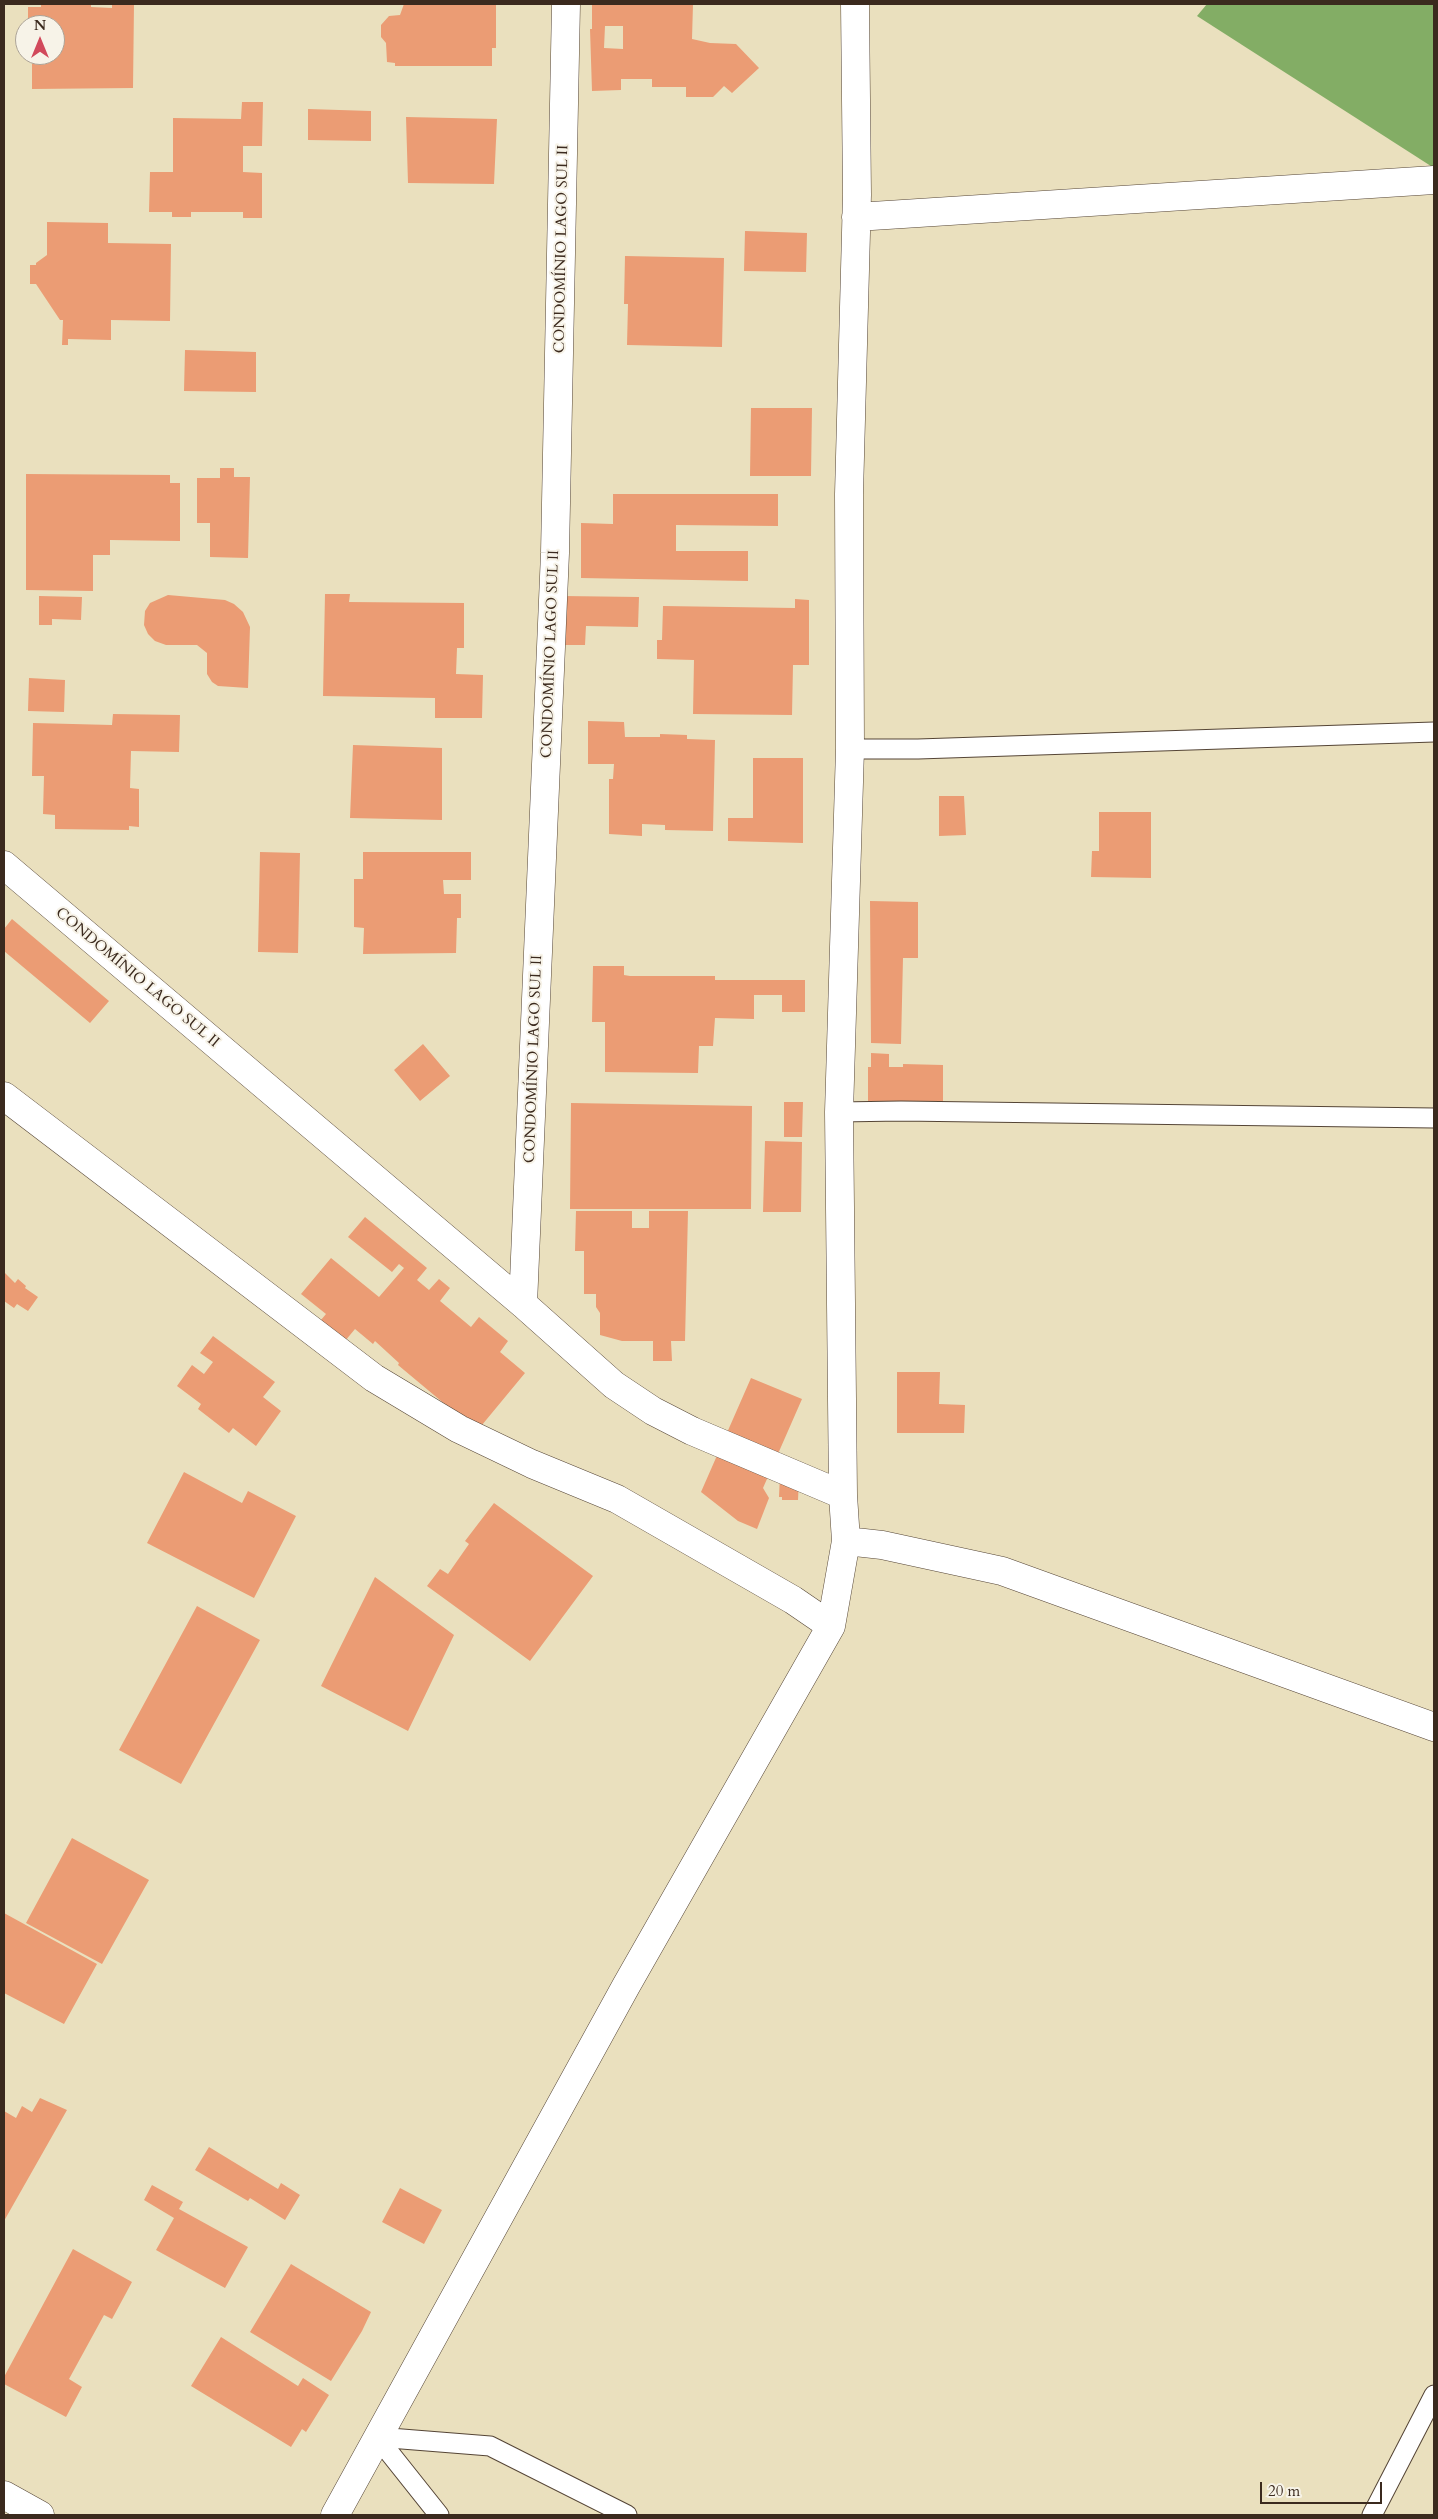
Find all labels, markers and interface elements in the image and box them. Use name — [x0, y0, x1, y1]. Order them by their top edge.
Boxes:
north arrow — [15, 15, 65, 65]
text: N — [34, 16, 46, 35]
street label: CONDOMÍNIO LAGO SUL II — [551, 145, 573, 353]
street label: CONDOMÍNIO LAGO SUL II — [538, 550, 564, 758]
street label: CONDOMÍNIO LAGO SUL II — [51, 904, 223, 1052]
street label: CONDOMÍNIO LAGO SUL II — [521, 955, 547, 1163]
scale bar — [1263, 2472, 1386, 2504]
text: 20 m — [1268, 2481, 1300, 2501]

